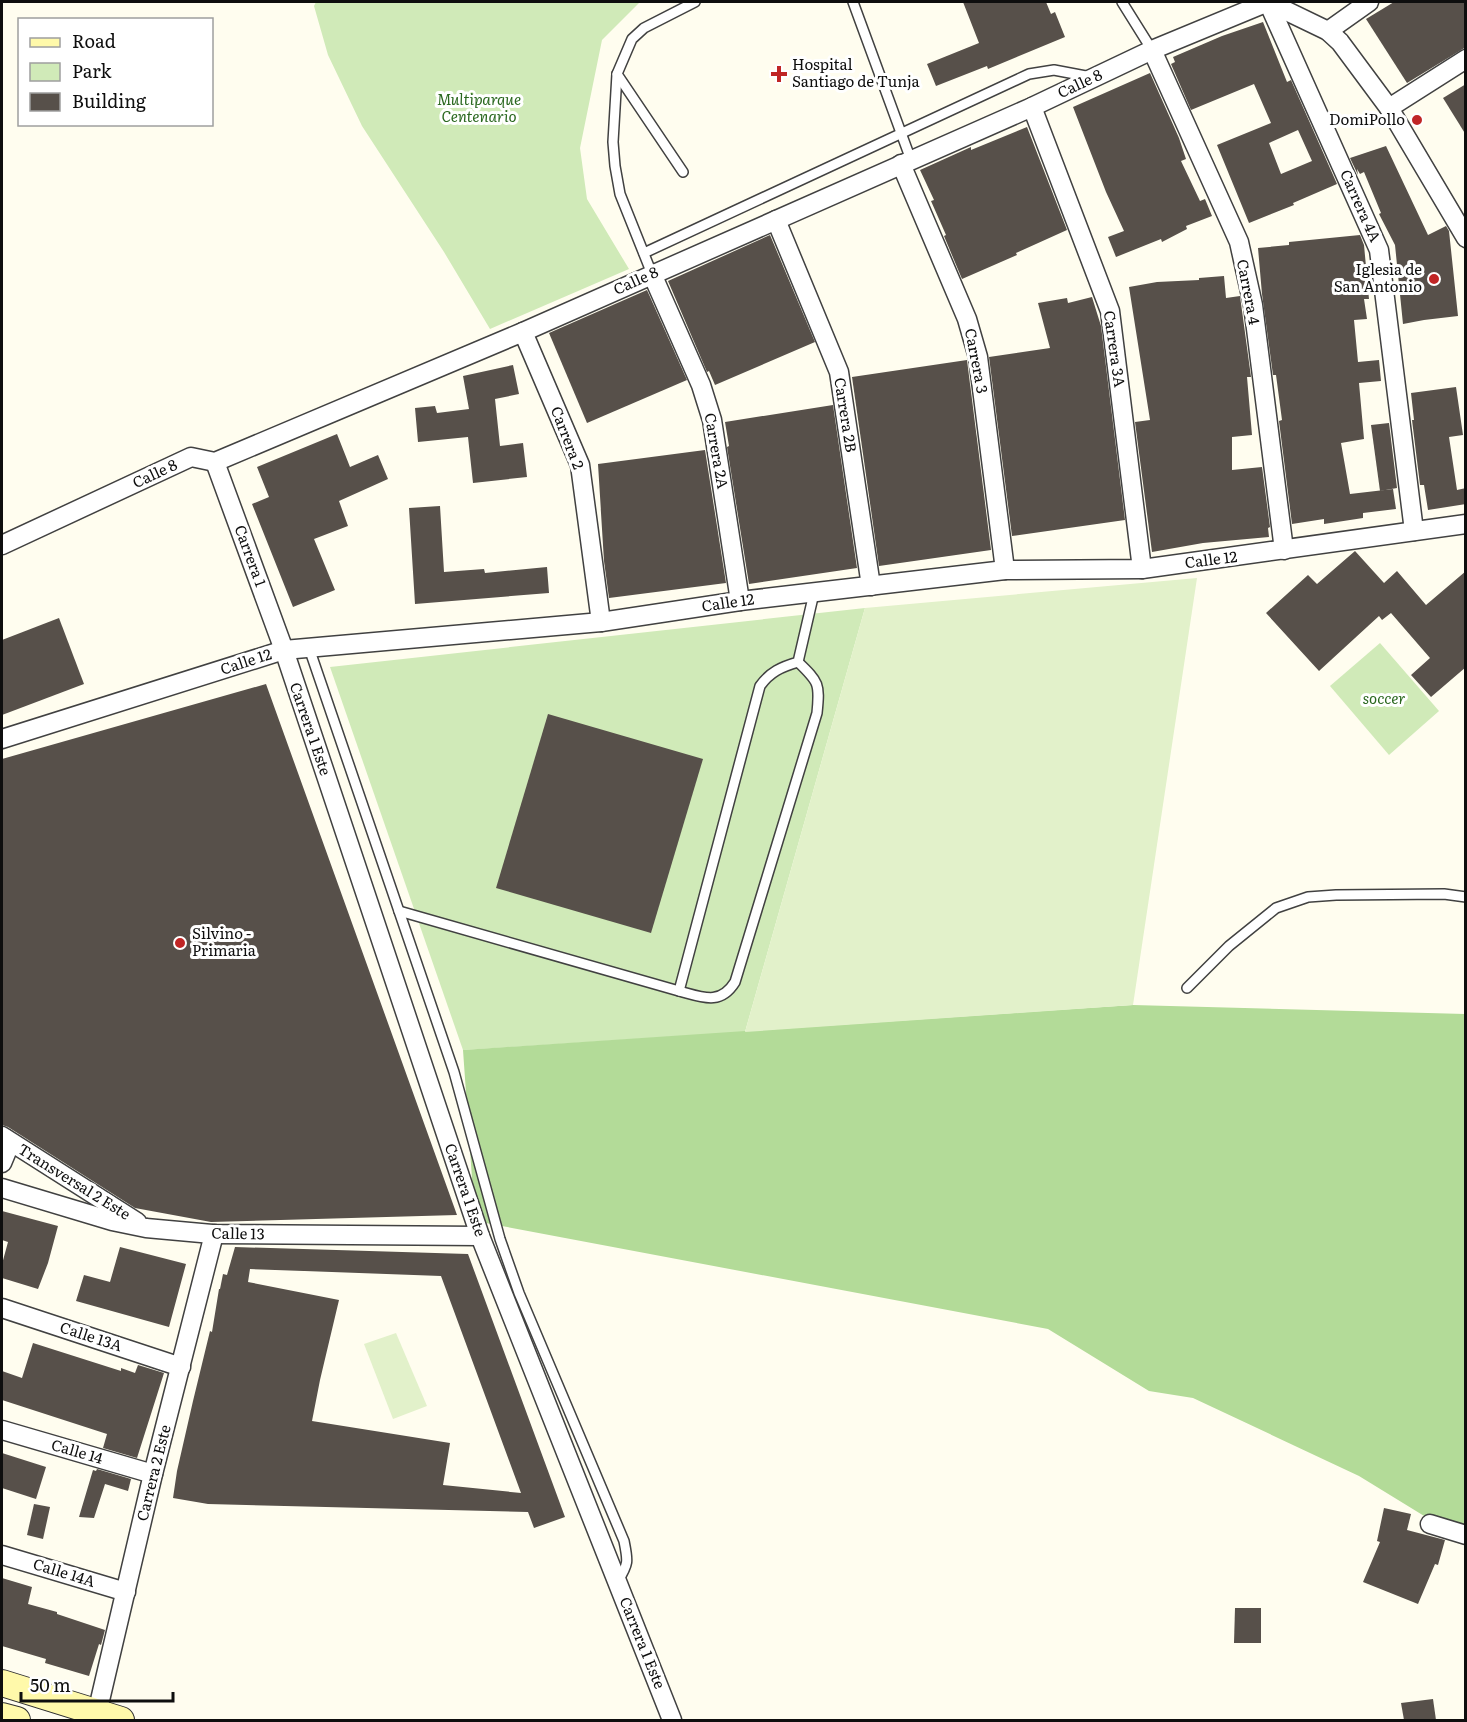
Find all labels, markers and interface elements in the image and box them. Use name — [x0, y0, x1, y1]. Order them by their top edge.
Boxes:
legend — [18, 18, 213, 126]
text: Road — [72, 27, 116, 54]
place label: Hospital Santiago de Tunja — [792, 52, 920, 92]
text: Park — [72, 57, 113, 84]
street label: Calle 8 — [1053, 62, 1106, 103]
marker: Hospital Santiago de Tunja — [770, 65, 788, 83]
text: Building — [72, 87, 147, 114]
park label: Multiparque Centenario — [437, 87, 521, 127]
place label: DomiPollo — [1329, 107, 1405, 130]
marker: DomiPollo — [1410, 113, 1424, 127]
street label: Carrera 4A — [1335, 165, 1388, 245]
street label: Carrera 4 — [1232, 257, 1267, 326]
place label: Iglesia de San Antonio — [1334, 257, 1422, 297]
street label: Calle 8 — [609, 259, 662, 300]
marker: Iglesia de San Antonio — [1427, 272, 1441, 286]
street label: Carrera 3A — [1099, 309, 1132, 389]
street label: Carrera 3 — [960, 326, 995, 395]
street label: Carrera 2B — [829, 376, 864, 454]
street label: Carrera 2 — [546, 403, 591, 473]
street label: Carrera 2A — [699, 411, 735, 491]
street label: Calle 8 — [128, 452, 181, 493]
street label: Carrera 1 — [230, 521, 273, 590]
street label: Calle 12 — [1183, 544, 1239, 573]
street label: Calle 12 — [700, 586, 756, 617]
street label: Calle 12 — [217, 641, 275, 680]
street label: Carrera 1 Este — [285, 679, 338, 778]
park label: soccer — [1363, 686, 1405, 709]
place label: Silvino - Primaria — [192, 921, 257, 961]
marker: Silvino - Primaria — [173, 936, 187, 950]
street label: Transversal 2 Este — [14, 1137, 136, 1225]
street label: Carrera 1 Este — [440, 1140, 493, 1239]
street label: Calle 13 — [211, 1221, 265, 1244]
street label: Calle 13A — [57, 1315, 126, 1356]
street label: Carrera 2 Este — [129, 1422, 176, 1523]
street label: Calle 14 — [49, 1432, 106, 1469]
street label: Calle 14A — [31, 1551, 98, 1592]
street label: Carrera 1 Este — [615, 1593, 672, 1692]
scale bar — [21, 1665, 172, 1703]
text: 50 m — [30, 1671, 71, 1698]

